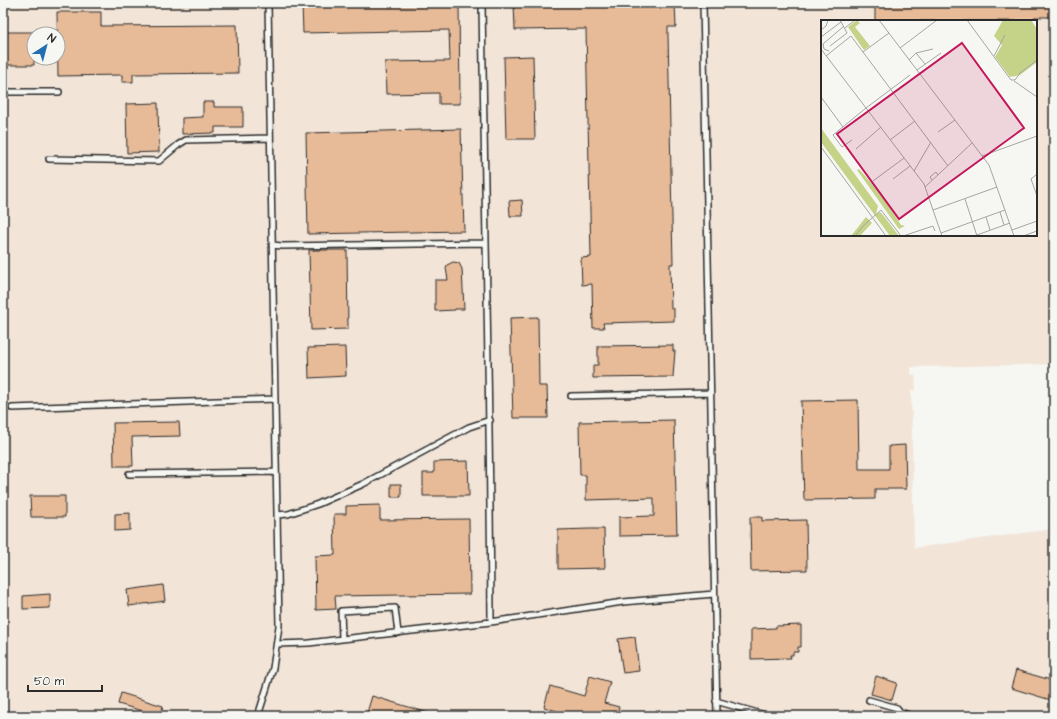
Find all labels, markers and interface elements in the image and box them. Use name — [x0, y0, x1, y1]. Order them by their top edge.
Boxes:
inset map — [821, 20, 1037, 236]
north arrow — [26, 26, 66, 66]
text: N — [44, 30, 59, 46]
scale bar — [28, 667, 102, 693]
text: 50 m — [34, 673, 65, 690]

